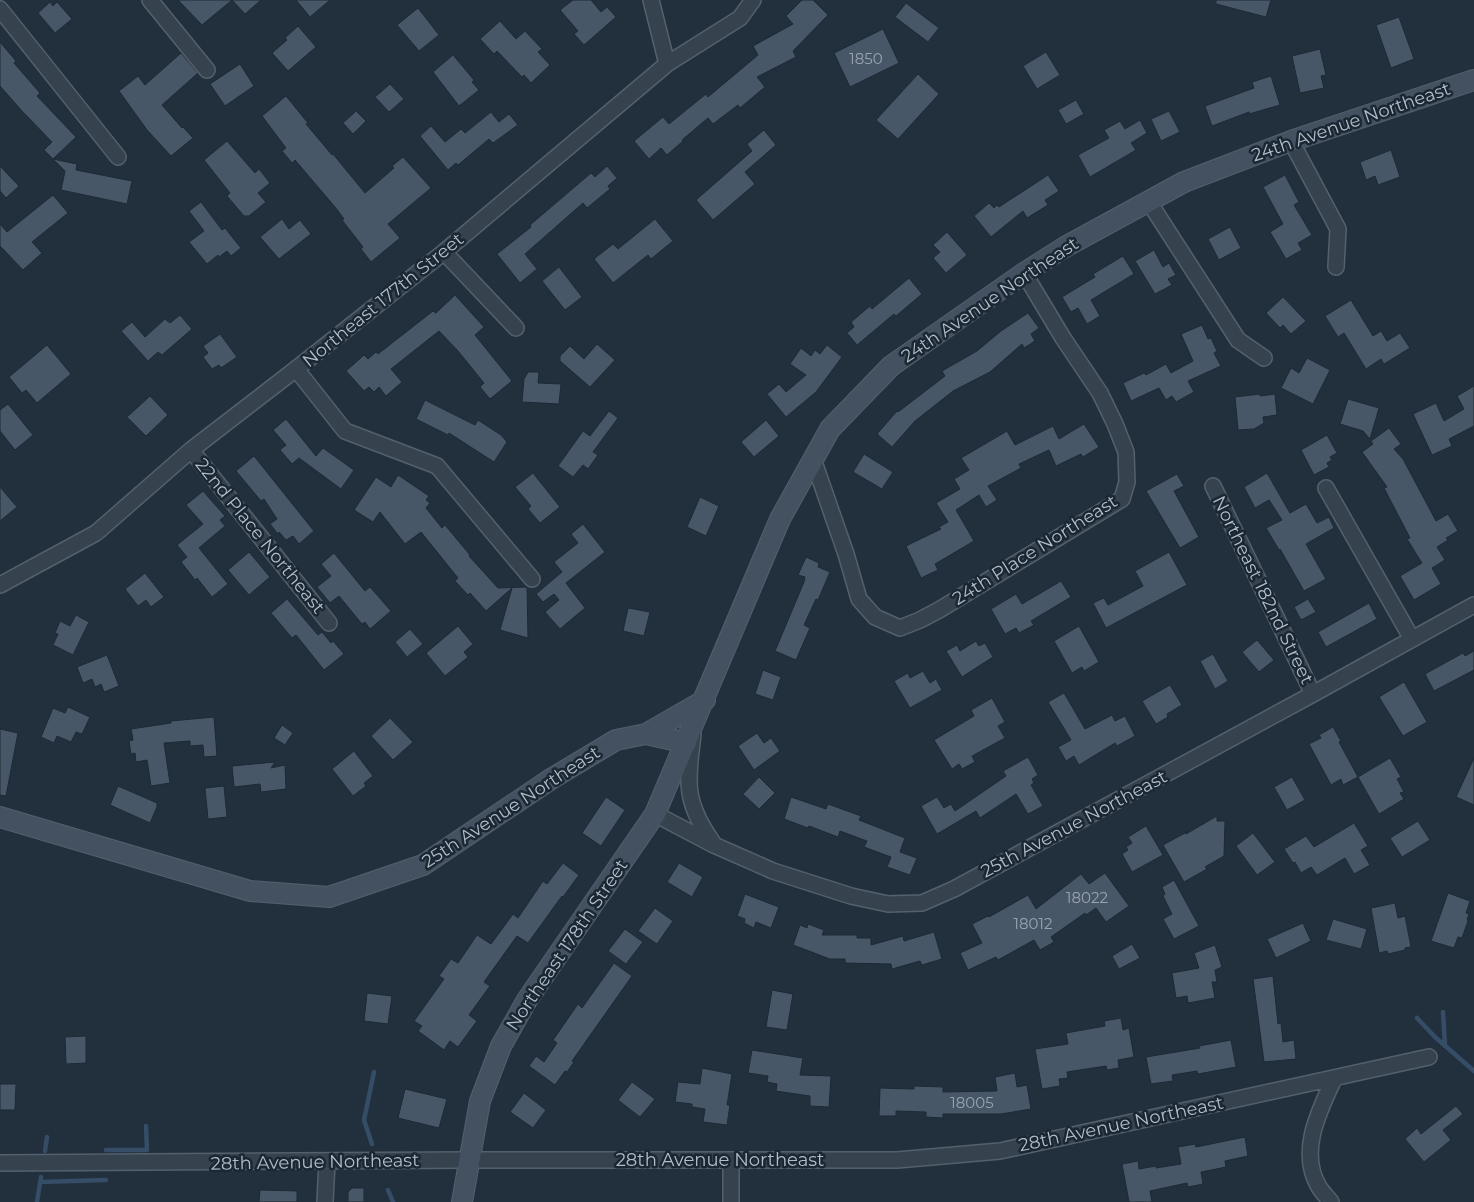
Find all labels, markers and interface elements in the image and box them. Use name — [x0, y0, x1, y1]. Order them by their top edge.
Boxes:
house number: 1850 — [849, 49, 883, 68]
street label: 24th Avenue Northeast — [1249, 78, 1453, 166]
street label: Northeast 177th Street — [298, 228, 468, 372]
street label: 24th Avenue Northeast — [897, 233, 1083, 367]
street label: 22nd Place Northeast — [191, 454, 329, 618]
street label: 24th Place Northeast — [949, 490, 1121, 610]
street label: Northeast 182nd Street — [1208, 492, 1318, 688]
street label: 25th Avenue Northeast — [418, 741, 604, 873]
street label: 25th Avenue Northeast — [977, 766, 1171, 882]
street label: Northeast 178th Street — [501, 855, 633, 1035]
house number: 18022 — [1066, 888, 1108, 907]
house number: 18012 — [1014, 914, 1052, 933]
street label: 28th Avenue Northeast — [1017, 1092, 1225, 1156]
house number: 18005 — [950, 1093, 994, 1112]
street label: 28th Avenue Northeast — [210, 1149, 420, 1175]
street label: 28th Avenue Northeast — [616, 1149, 824, 1171]

